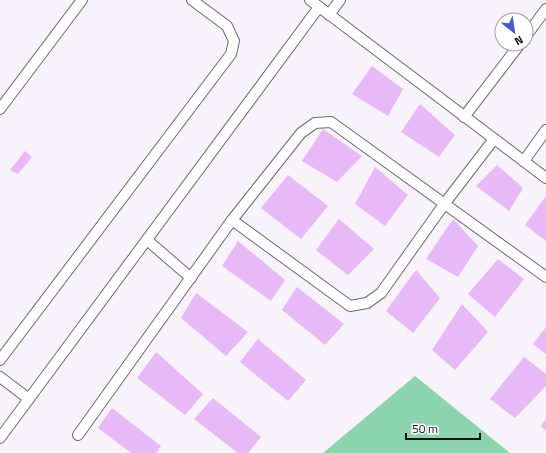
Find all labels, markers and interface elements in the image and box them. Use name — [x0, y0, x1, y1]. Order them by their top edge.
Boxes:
north arrow — [494, 12, 534, 52]
text: N — [512, 32, 526, 49]
scale bar — [406, 415, 480, 441]
text: 50 m — [412, 419, 438, 438]

